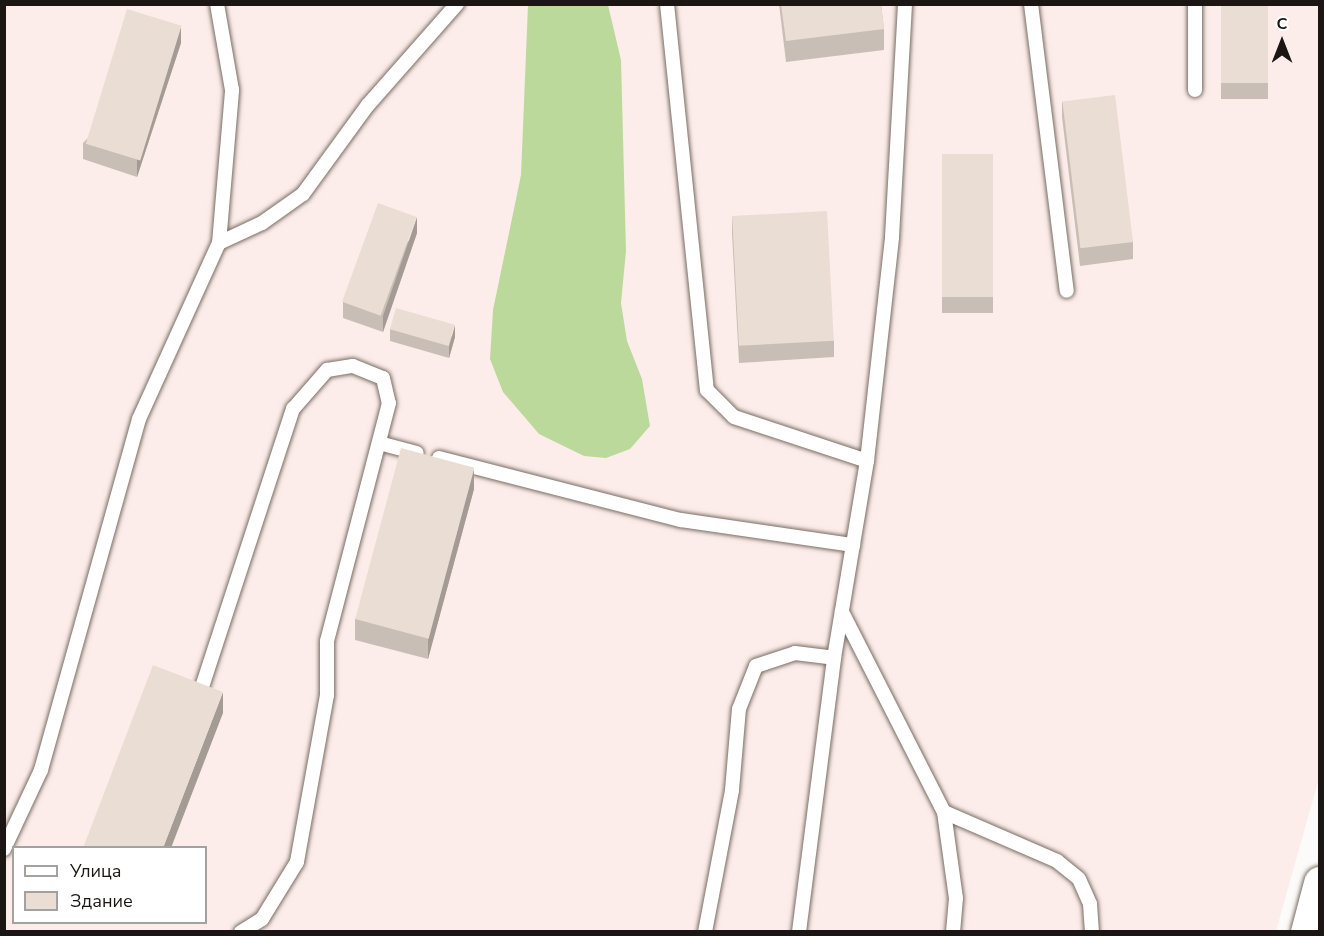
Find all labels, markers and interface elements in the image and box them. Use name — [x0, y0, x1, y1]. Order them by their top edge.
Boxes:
north arrow — [1252, 12, 1312, 72]
text: С — [1277, 13, 1287, 35]
legend — [12, 846, 207, 924]
text: Улица — [70, 859, 121, 883]
text: Здание — [70, 889, 133, 913]

